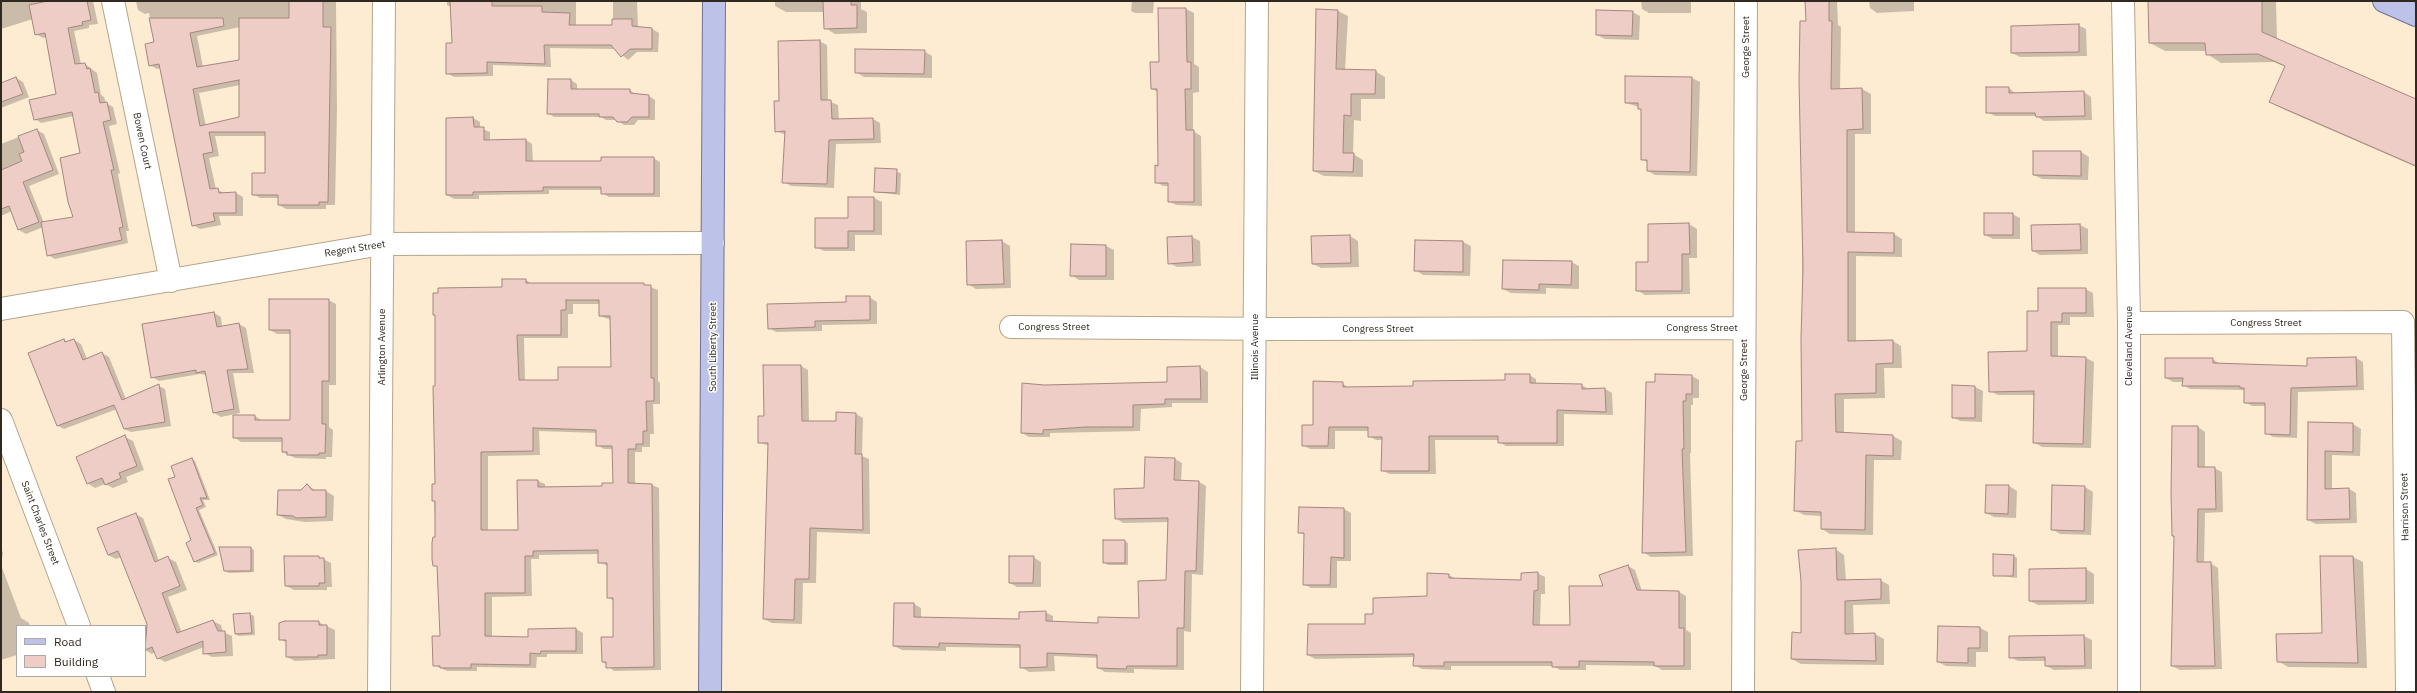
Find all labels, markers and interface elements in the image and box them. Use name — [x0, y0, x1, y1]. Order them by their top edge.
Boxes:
street label: George Street — [1740, 16, 1752, 78]
street label: Bowen Court — [130, 111, 154, 171]
street label: Regent Street — [324, 238, 386, 260]
street label: South Liberty Street — [707, 302, 719, 392]
street label: Cleveland Avenue — [2123, 306, 2135, 386]
street label: Arlington Avenue — [376, 309, 388, 385]
street label: Illinois Avenue — [1249, 314, 1261, 380]
street label: Congress Street — [2230, 317, 2302, 329]
street label: Congress Street — [1018, 321, 1090, 333]
street label: Congress Street — [1666, 322, 1738, 334]
street label: Congress Street — [1342, 323, 1414, 335]
street label: George Street — [1738, 339, 1750, 401]
street label: Harrison Street — [2398, 473, 2412, 541]
street label: Saint Charles Street — [18, 479, 62, 567]
legend — [16, 625, 146, 677]
text: Road — [54, 634, 82, 649]
text: Building — [54, 654, 98, 669]

